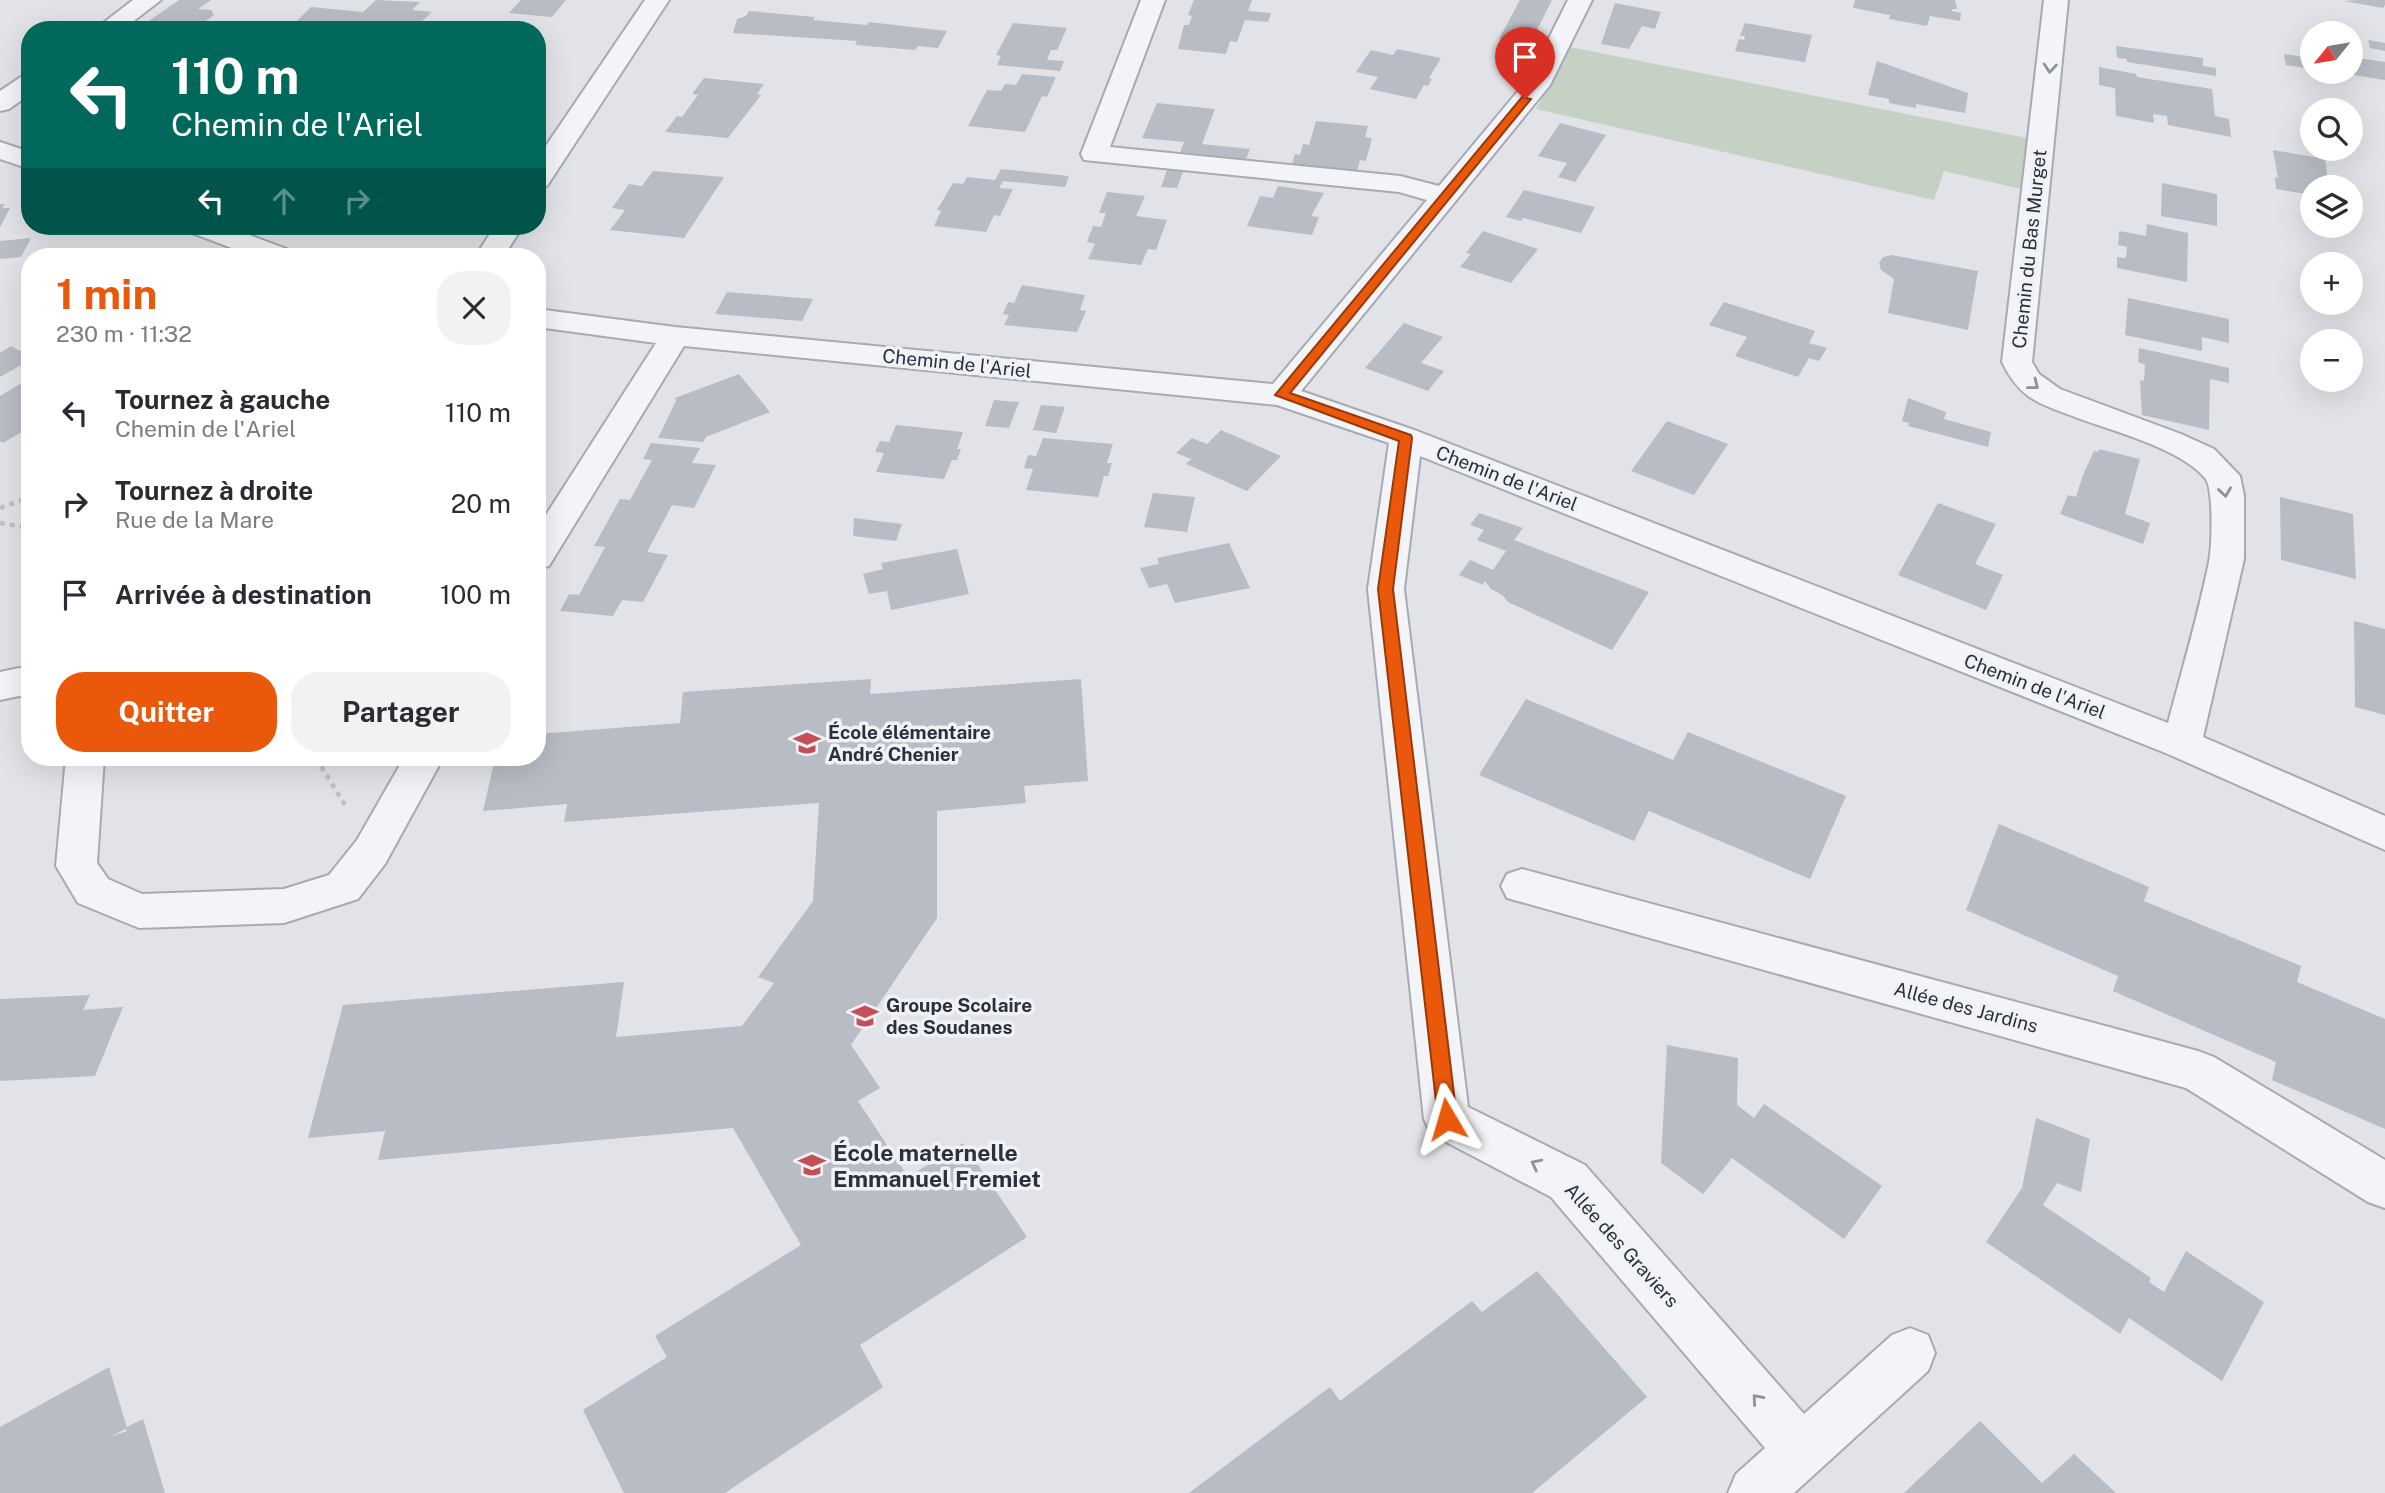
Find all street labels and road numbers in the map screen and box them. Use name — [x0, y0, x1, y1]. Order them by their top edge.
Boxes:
street label: Chemin du Bas Murget — [2008, 148, 2050, 350]
street label: Chemin de l'Ariel — [881, 344, 1033, 382]
street label: Chemin de l'Ariel — [1433, 441, 1581, 515]
street label: Chemin de l'Ariel — [1961, 649, 2109, 723]
street label: Allée des Jardins — [1892, 977, 2040, 1037]
street label: Allée des Graviers — [1560, 1178, 1684, 1312]

